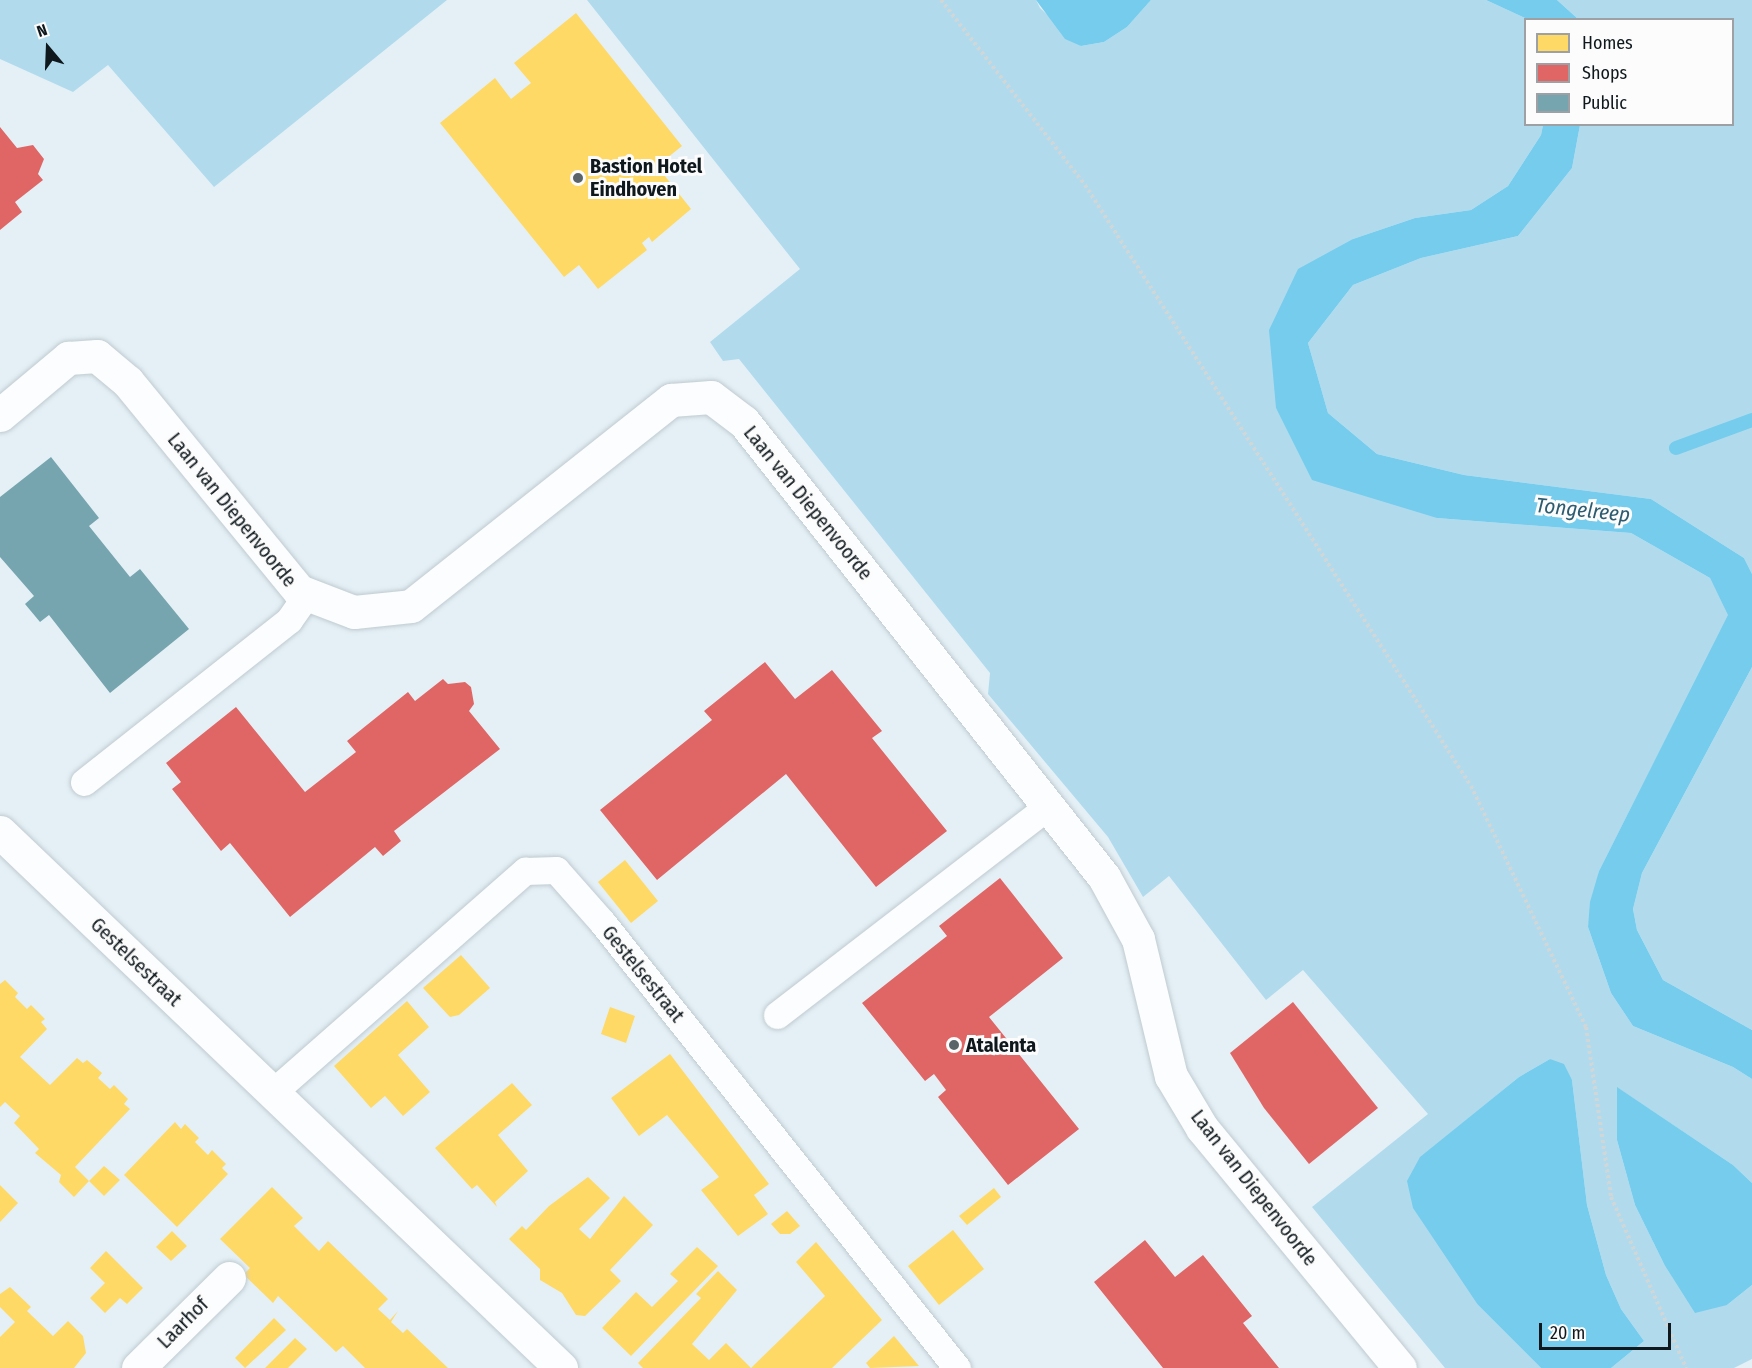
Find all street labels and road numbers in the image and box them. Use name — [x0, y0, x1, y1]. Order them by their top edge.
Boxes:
street label: Laan van Diepenvoorde — [738, 421, 878, 585]
street label: Laan van Diepenvoorde — [162, 428, 302, 592]
street label: Gestelsestraat — [86, 913, 186, 1011]
street label: Gestelsestraat — [597, 921, 689, 1027]
street label: Laan van Diepenvoorde — [1186, 1105, 1322, 1271]
street label: Laarhof — [152, 1292, 214, 1354]

